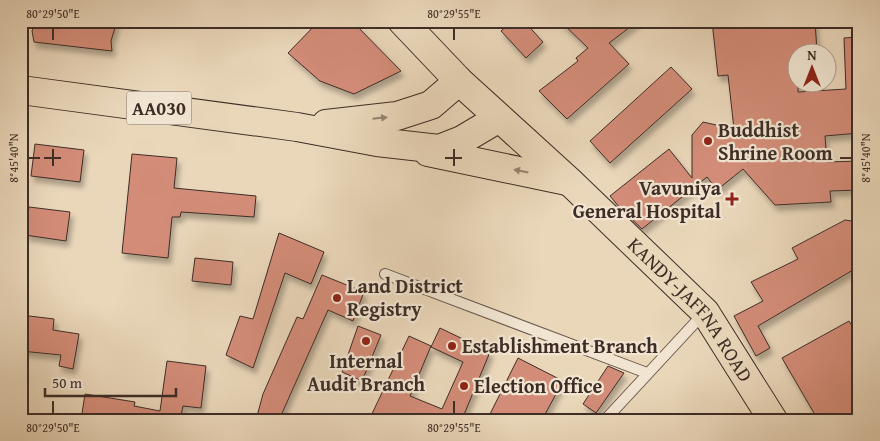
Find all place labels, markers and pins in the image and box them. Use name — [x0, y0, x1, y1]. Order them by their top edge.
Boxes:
place label: Buddhist Shrine Room — [718, 115, 833, 167]
marker: Buddhist Shrine Room — [702, 135, 714, 147]
place label: Vavuniya General Hospital — [573, 173, 722, 225]
marker: Vavuniya General Hospital — [725, 192, 739, 206]
place label: Land District Registry — [347, 271, 463, 323]
marker: Land District Registry — [331, 292, 343, 304]
place label: Establishment Branch — [462, 331, 658, 360]
marker: Internal Audit Branch — [360, 335, 372, 347]
marker: Establishment Branch — [446, 340, 458, 352]
place label: Internal Audit Branch — [307, 346, 425, 398]
place label: Election Office — [474, 371, 603, 400]
marker: Election Office — [458, 380, 470, 392]

